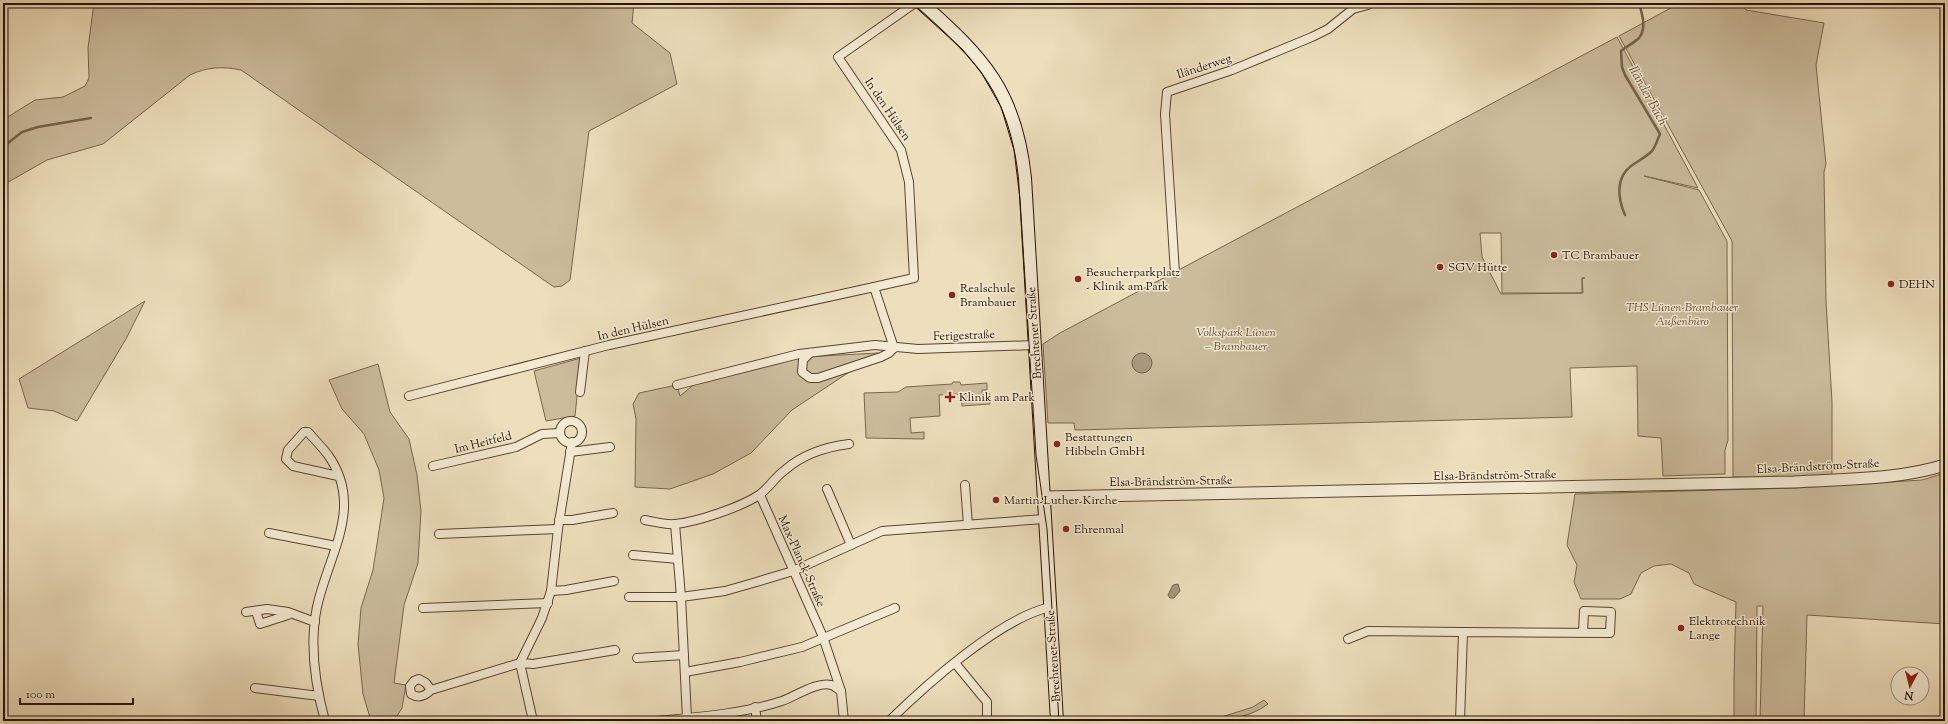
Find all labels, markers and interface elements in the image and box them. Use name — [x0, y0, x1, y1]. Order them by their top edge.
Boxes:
street label: Iländerweg — [1175, 50, 1234, 84]
water label: Iländer Bach — [1623, 63, 1671, 130]
street label: In den Hülsen — [859, 74, 915, 145]
place label: TC Brambauer — [1562, 247, 1640, 265]
marker: TC Brambauer — [1549, 250, 1559, 260]
place label: SGV Hütte — [1448, 259, 1508, 277]
marker: SGV Hütte — [1435, 262, 1445, 272]
place label: Besucherparkplatz - Klinik am Park — [1086, 264, 1181, 296]
marker: Besucherparkplatz - Klinik am Park — [1073, 274, 1083, 284]
place label: DEHN — [1899, 276, 1935, 294]
marker: DEHN — [1886, 279, 1896, 289]
place label: Realschule Brambauer — [960, 280, 1017, 312]
street label: Brechtener Straße — [1023, 286, 1047, 380]
marker: Realschule Brambauer — [947, 290, 957, 300]
park label: THS Lünen-Brambauer Außenbüro — [1626, 299, 1739, 331]
street label: In den Hülsen — [596, 312, 671, 346]
park label: Volkspark Lünen – Brambauer — [1196, 324, 1277, 356]
street label: Ferigestraße — [933, 326, 996, 346]
place label: Klinik am Park — [959, 389, 1035, 407]
marker: Klinik am Park — [944, 391, 956, 403]
street label: Im Heitfeld — [453, 427, 514, 459]
place label: Bestattungen Hibbeln GmbH — [1065, 429, 1146, 461]
marker: Bestattungen Hibbeln GmbH — [1052, 439, 1062, 449]
street label: Elsa-Brändström-Straße — [1756, 455, 1880, 479]
street label: Elsa-Brändström-Straße — [1433, 466, 1557, 486]
street label: Elsa-Brändström-Straße — [1109, 472, 1233, 492]
place label: Martin-Luther-Kirche — [1004, 492, 1118, 510]
marker: Martin-Luther-Kirche — [991, 495, 1001, 505]
street label: Max-Planck-Straße — [773, 513, 830, 611]
place label: Ehrenmal — [1074, 521, 1125, 539]
marker: Ehrenmal — [1061, 524, 1071, 534]
street label: Brechtener Straße — [1042, 609, 1066, 703]
place label: Elektrotechnik Lange — [1689, 613, 1766, 645]
marker: Elektrotechnik Lange — [1676, 623, 1686, 633]
north arrow — [1890, 666, 1930, 706]
scale bar — [20, 680, 133, 706]
text: 100 m — [26, 686, 55, 704]
text: N — [1903, 686, 1915, 704]

